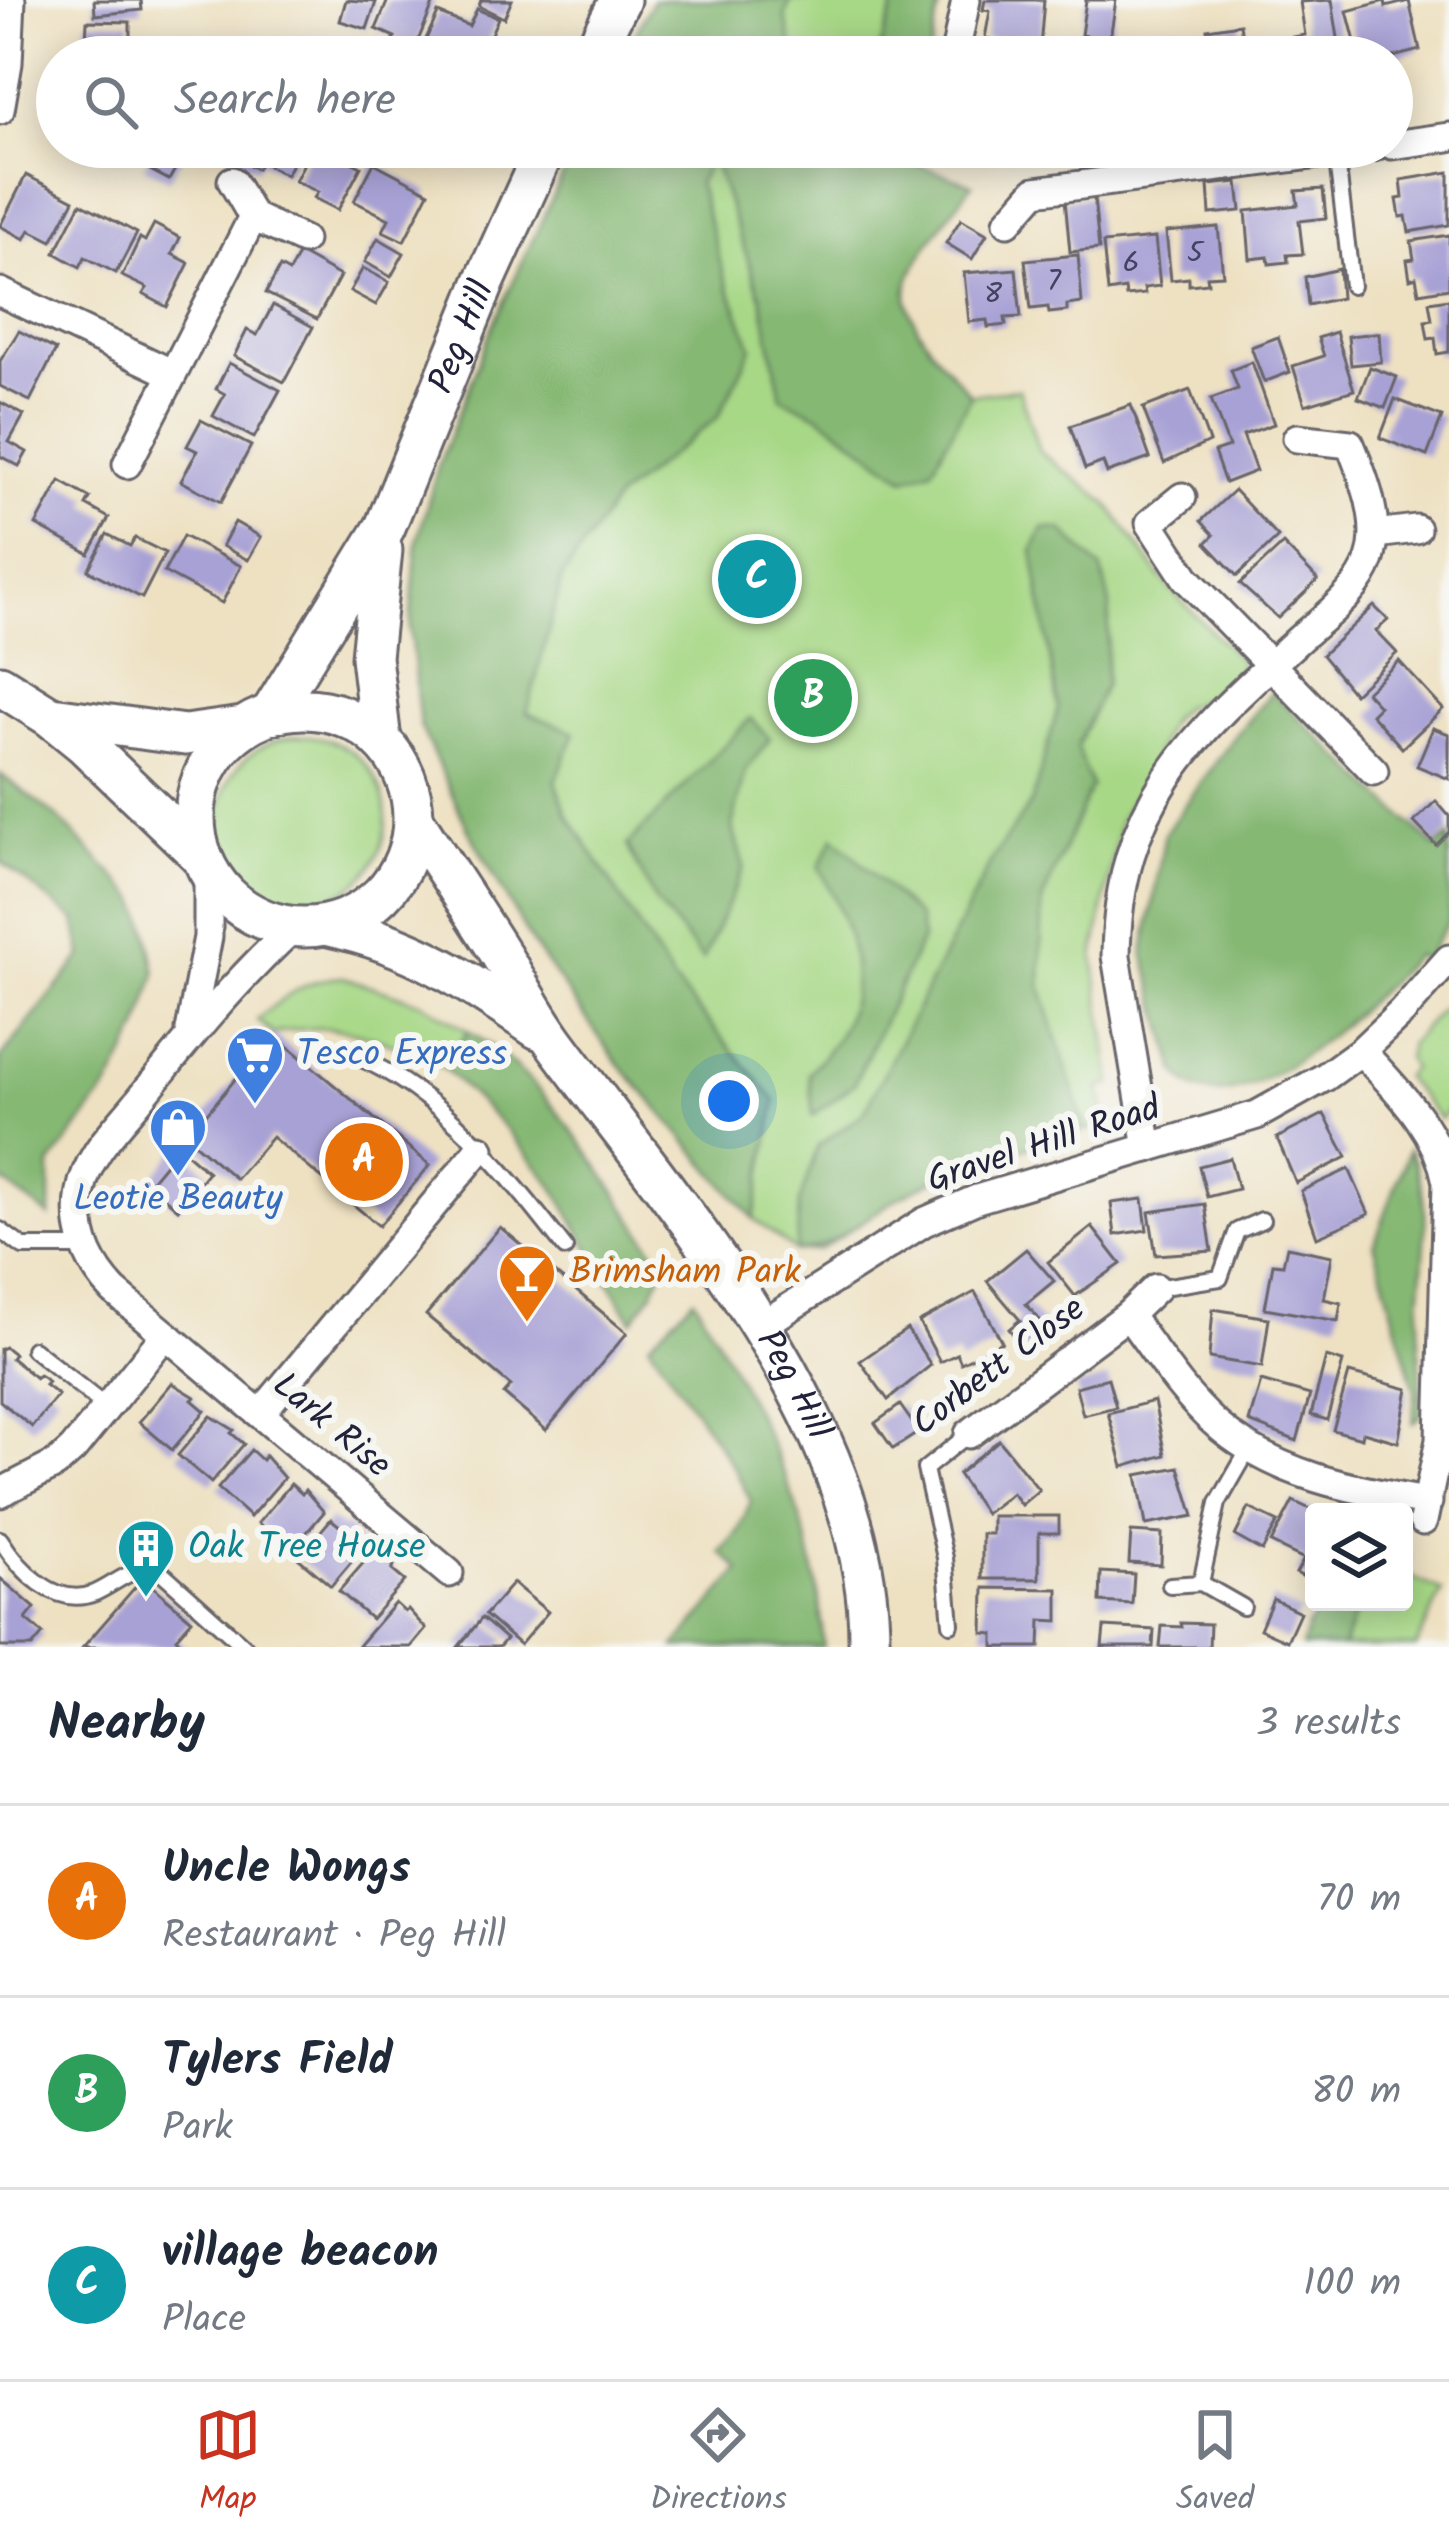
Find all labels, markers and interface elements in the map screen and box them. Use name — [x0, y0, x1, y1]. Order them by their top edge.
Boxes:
search box — [36, 36, 1413, 168]
text: Search here — [174, 66, 396, 138]
icon: search — [78, 69, 144, 135]
house number: 5 — [1187, 230, 1205, 278]
house number: 6 — [1123, 240, 1139, 288]
house number: 7 — [1047, 258, 1062, 306]
house number: 8 — [984, 271, 1003, 319]
street label: Peg Hill — [414, 272, 511, 402]
pin: C — [718, 534, 796, 624]
pin: B — [774, 653, 852, 743]
supermarket icon: Tesco Express — [224, 1024, 286, 1106]
place label: Tesco Express — [297, 1027, 507, 1084]
your location — [699, 1071, 759, 1131]
street label: Gravel Hill Road — [920, 1080, 1169, 1210]
shop icon: Leotie Beauty — [147, 1096, 209, 1178]
pin: A — [325, 1117, 403, 1207]
place label: Leotie Beauty — [73, 1172, 284, 1229]
bar icon: Brimsham Park — [496, 1242, 558, 1324]
place label: Brimsham Park — [569, 1245, 802, 1302]
street label: Corbett Close — [900, 1282, 1098, 1452]
street label: Peg Hill — [740, 1319, 846, 1449]
street label: Lark Rise — [259, 1359, 403, 1493]
map controls — [1305, 1503, 1413, 1611]
button: layers — [1305, 1503, 1413, 1611]
building icon: Oak Tree House — [115, 1517, 177, 1599]
place label: Oak Tree House — [188, 1520, 426, 1577]
text: Nearby — [48, 1685, 205, 1766]
text: 3 results — [1256, 1694, 1401, 1756]
text: Uncle Wongs — [162, 1834, 410, 1906]
text: A — [75, 1870, 99, 1932]
text: 70 m — [1317, 1870, 1401, 1932]
text: Restaurant · Peg Hill — [162, 1906, 506, 1968]
text: Tylers Field — [162, 2026, 393, 2098]
text: B — [75, 2062, 99, 2124]
text: 80 m — [1311, 2062, 1401, 2124]
text: Park — [162, 2098, 233, 2160]
text: village beacon — [162, 2218, 438, 2290]
text: C — [75, 2254, 99, 2316]
text: 100 m — [1303, 2254, 1401, 2316]
text: Place — [162, 2290, 246, 2352]
tab: Map — [195, 2402, 261, 2527]
tab: Directions — [650, 2402, 787, 2527]
tab: Saved — [1176, 2402, 1254, 2527]

